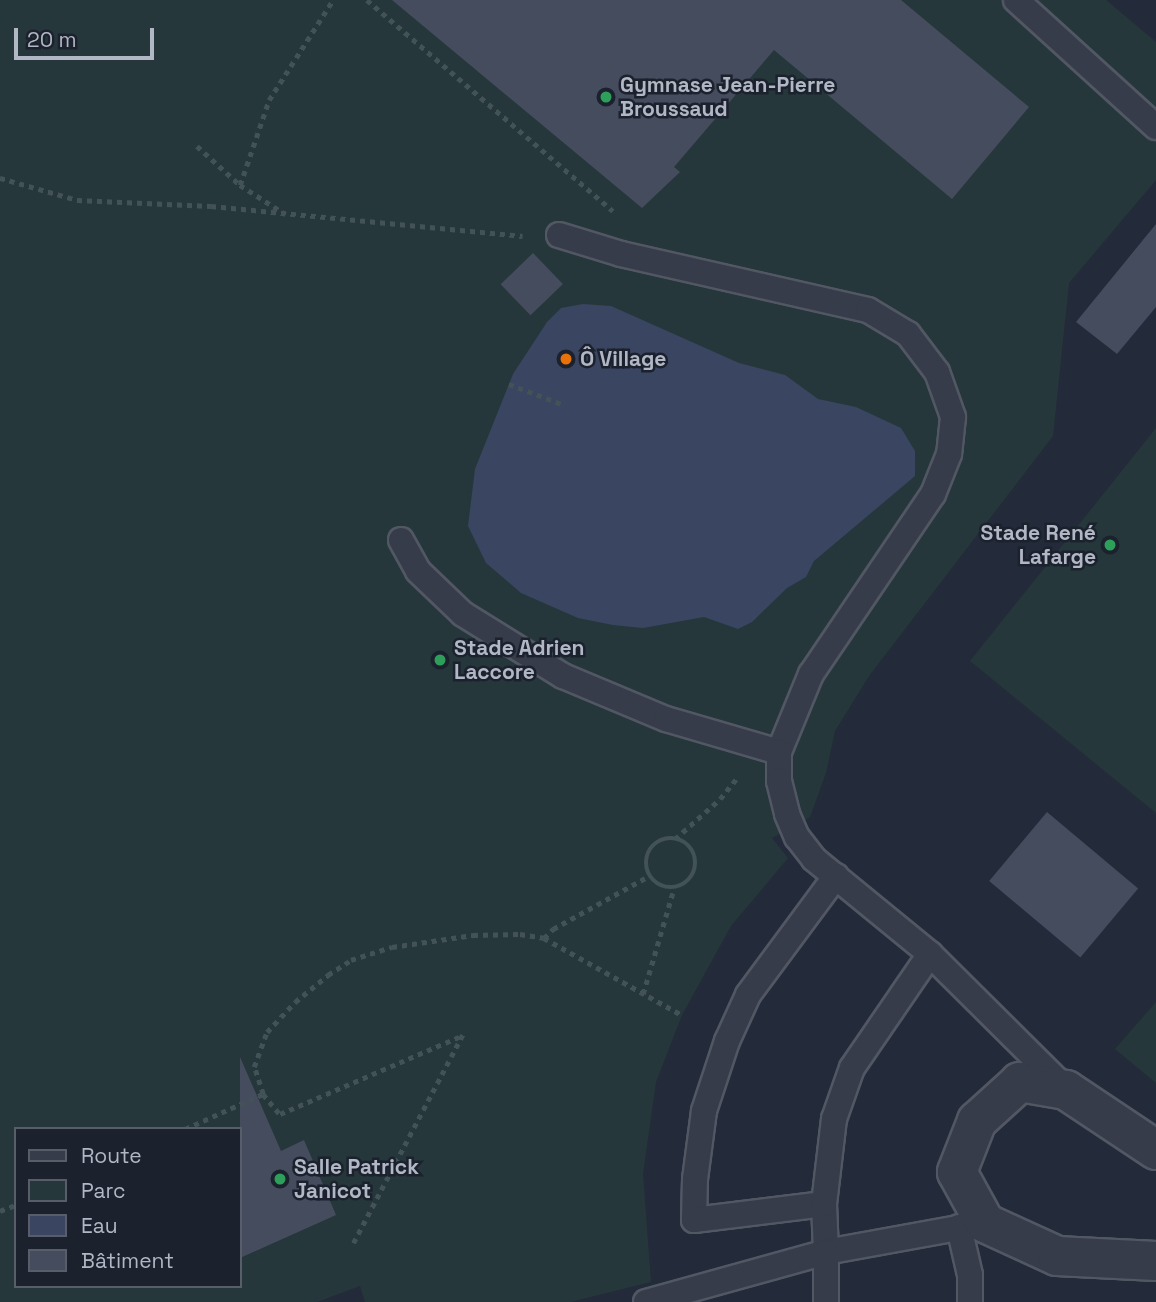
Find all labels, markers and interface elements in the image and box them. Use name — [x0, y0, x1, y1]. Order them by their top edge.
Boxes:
scale bar — [18, 14, 158, 58]
text: 20 m — [27, 26, 77, 53]
place label: Gymnase Jean-Pierre Broussaud — [620, 72, 835, 122]
marker: Gymnase Jean-Pierre Broussaud — [598, 89, 614, 105]
place label: Ô Village — [580, 346, 667, 372]
marker: Ô Village — [558, 351, 574, 367]
place label: Stade René Lafarge — [980, 520, 1096, 570]
marker: Stade René Lafarge — [1102, 537, 1118, 553]
place label: Stade Adrien Laccore — [454, 635, 585, 685]
marker: Stade Adrien Laccore — [432, 652, 448, 668]
legend — [14, 1127, 242, 1288]
text: Route — [81, 1142, 142, 1169]
place label: Salle Patrick Janicot — [294, 1154, 419, 1204]
marker: Salle Patrick Janicot — [272, 1171, 288, 1187]
text: Parc — [81, 1177, 126, 1204]
text: Eau — [81, 1212, 118, 1239]
text: Bâtiment — [81, 1247, 174, 1274]

